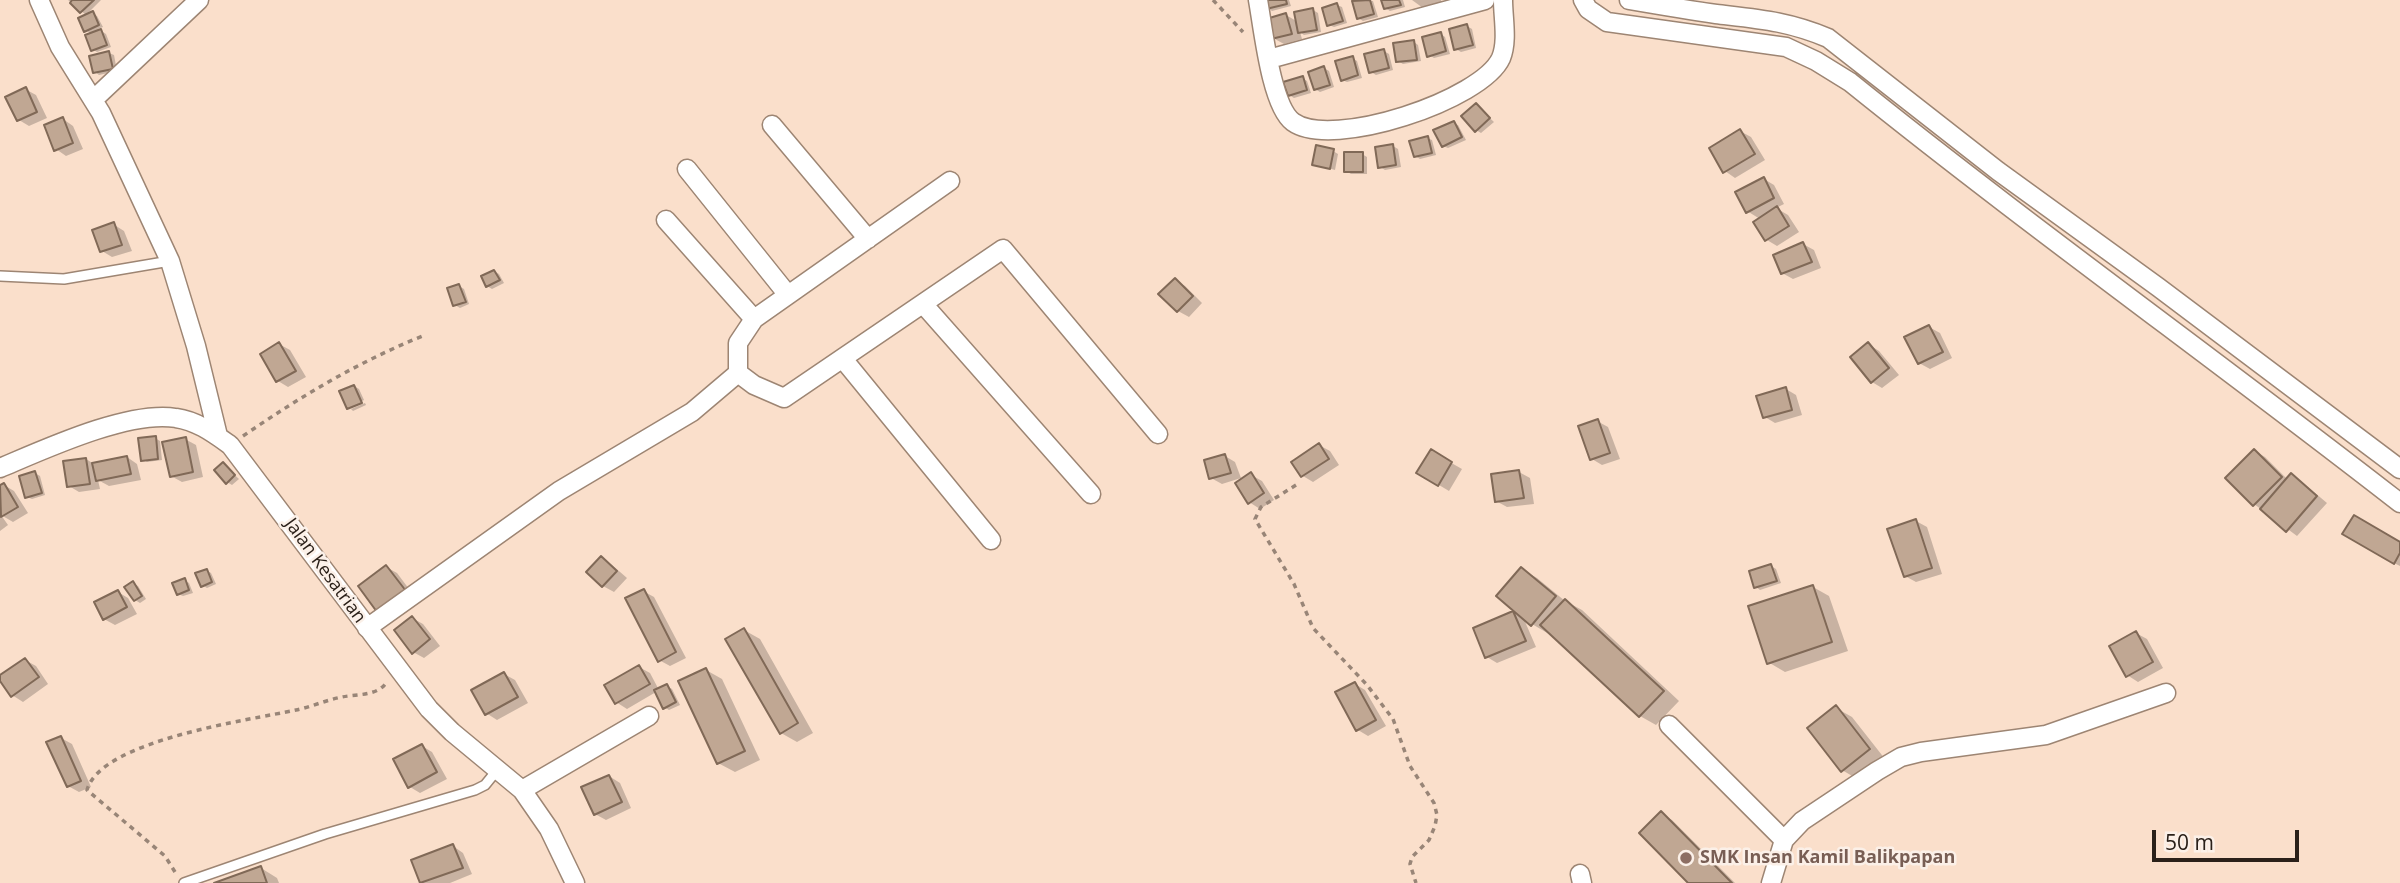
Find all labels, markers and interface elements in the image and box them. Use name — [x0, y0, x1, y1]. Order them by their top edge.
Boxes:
street label: Jalan Kesatrian — [280, 514, 370, 628]
scale bar — [2155, 816, 2302, 860]
text: 50 m — [2165, 828, 2214, 856]
place label: SMK Insan Kamil Balikpapan — [1700, 847, 1955, 869]
marker: SMK Insan Kamil Balikpapan — [1678, 850, 1694, 866]

